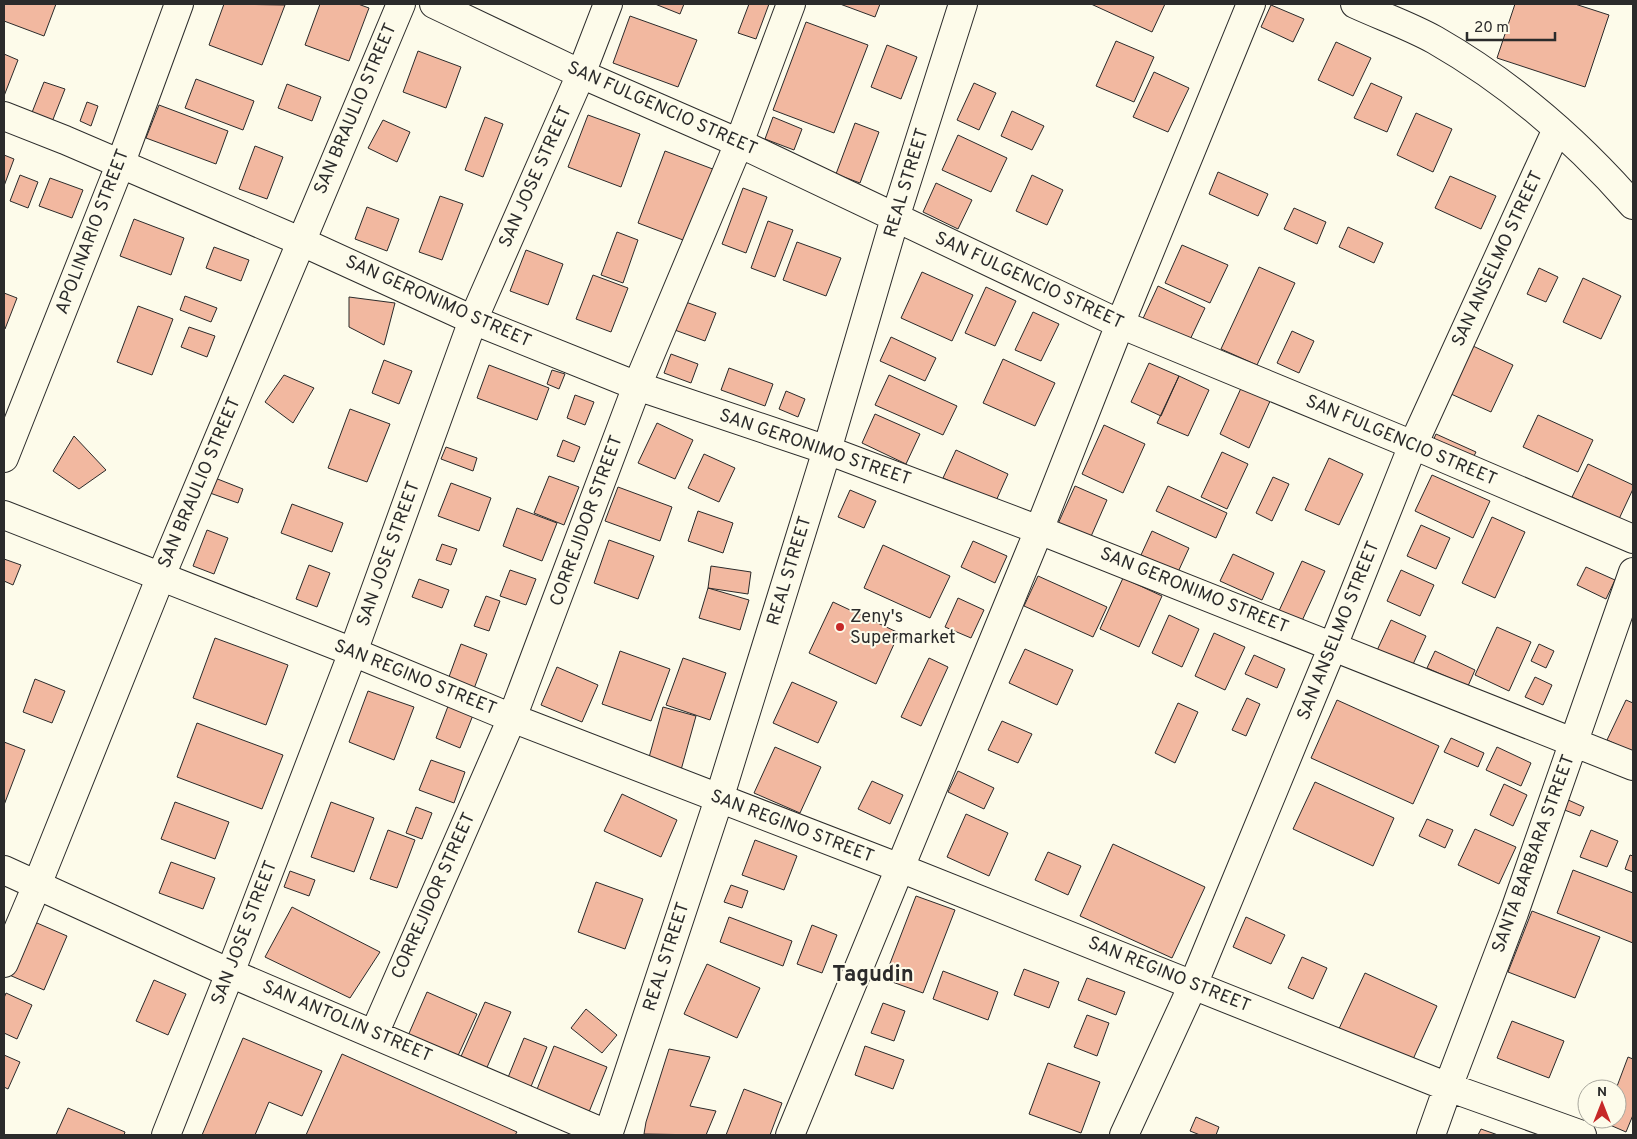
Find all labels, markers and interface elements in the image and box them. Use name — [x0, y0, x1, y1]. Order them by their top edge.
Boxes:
scale bar — [1467, 10, 1554, 42]
text: 20 m — [1474, 19, 1509, 38]
street label: SAN BRAULIO STREET — [310, 20, 402, 198]
street label: SAN FULGENCIO STREET — [563, 57, 761, 161]
street label: SAN JOSE STREET — [494, 103, 578, 251]
street label: REAL STREET — [879, 125, 935, 241]
street label: APOLINARIO STREET — [51, 146, 135, 318]
street label: SAN ANSELMO STREET — [1447, 168, 1549, 350]
street label: SAN FULGENCIO STREET — [931, 227, 1127, 335]
street label: SAN GERONIMO STREET — [341, 251, 535, 353]
street label: SAN FULGENCIO STREET — [1302, 390, 1500, 492]
street label: SAN BRAULIO STREET — [154, 394, 246, 572]
street label: SAN GERONIMO STREET — [716, 404, 914, 492]
street label: CORREJIDOR STREET — [545, 432, 629, 610]
street label: SAN JOSE STREET — [352, 478, 426, 630]
street label: REAL STREET — [762, 513, 818, 629]
street label: SAN ANSELMO STREET — [1293, 538, 1385, 724]
street label: SAN GERONIMO STREET — [1096, 543, 1292, 639]
place label: Zeny's Supermarket — [850, 606, 956, 650]
marker: Zeny's Supermarket — [834, 621, 846, 633]
street label: SAN REGINO STREET — [330, 635, 500, 721]
street label: SANTA BARBARA STREET — [1487, 752, 1581, 956]
street label: SAN REGINO STREET — [707, 785, 877, 869]
street label: CORREJIDOR STREET — [387, 809, 481, 983]
street label: SAN JOSE STREET — [207, 858, 283, 1008]
street label: REAL STREET — [639, 900, 695, 1014]
street label: SAN REGINO STREET — [1084, 932, 1254, 1018]
district label: Tagudin — [832, 962, 914, 989]
street label: SAN ANTOLIN STREET — [259, 976, 435, 1068]
north arrow — [1577, 1079, 1627, 1129]
text: N — [1597, 1084, 1607, 1101]

